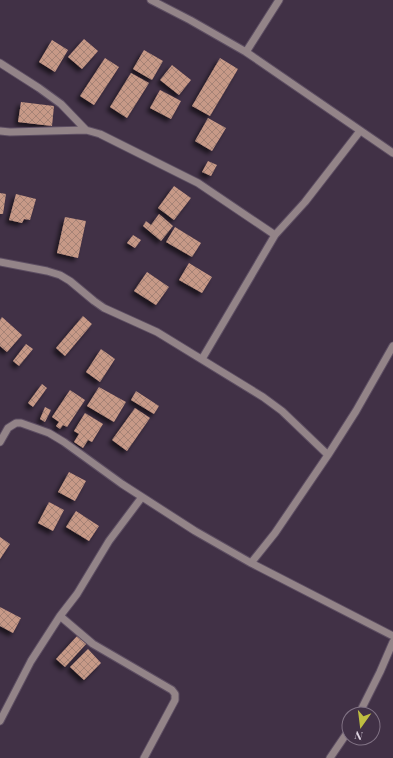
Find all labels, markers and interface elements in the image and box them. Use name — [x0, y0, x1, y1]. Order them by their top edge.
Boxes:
north arrow — [341, 706, 381, 746]
text: N — [353, 728, 364, 744]

